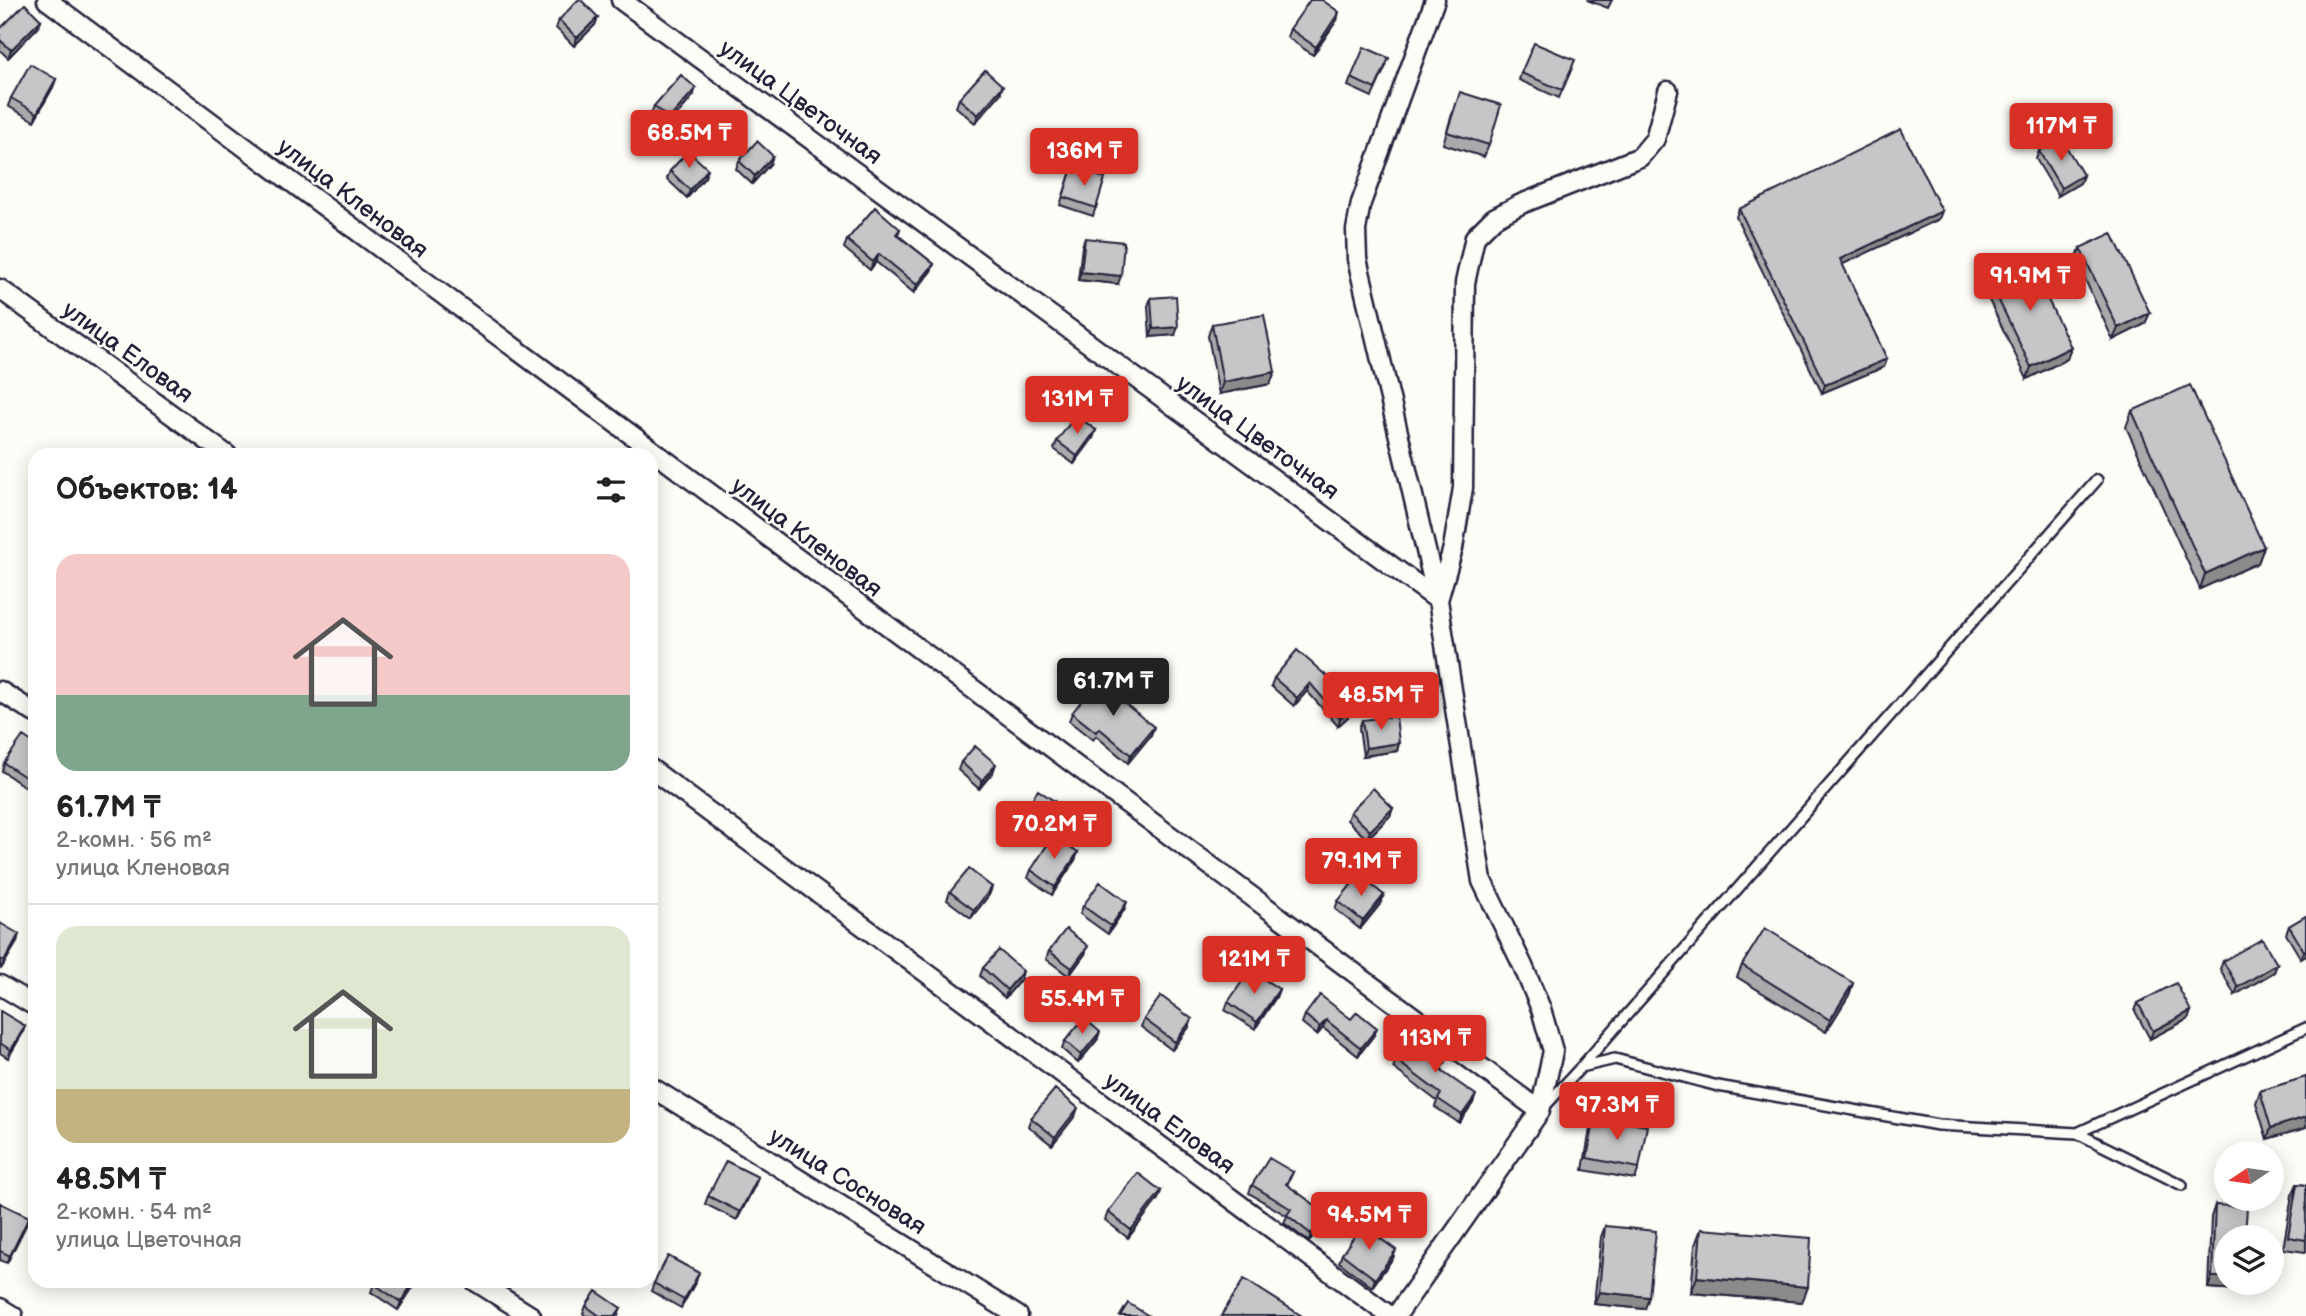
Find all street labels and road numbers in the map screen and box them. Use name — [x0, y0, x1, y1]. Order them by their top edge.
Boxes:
street label: улица Цветочная — [714, 34, 888, 171]
street label: улица Кленовая — [271, 132, 434, 265]
street label: улица Еловая — [57, 295, 199, 410]
street label: улица Цветочная — [1171, 369, 1345, 506]
street label: улица Кленовая — [725, 471, 888, 604]
street label: улица Еловая — [1099, 1066, 1241, 1181]
street label: улица Сосновая — [764, 1122, 932, 1241]

